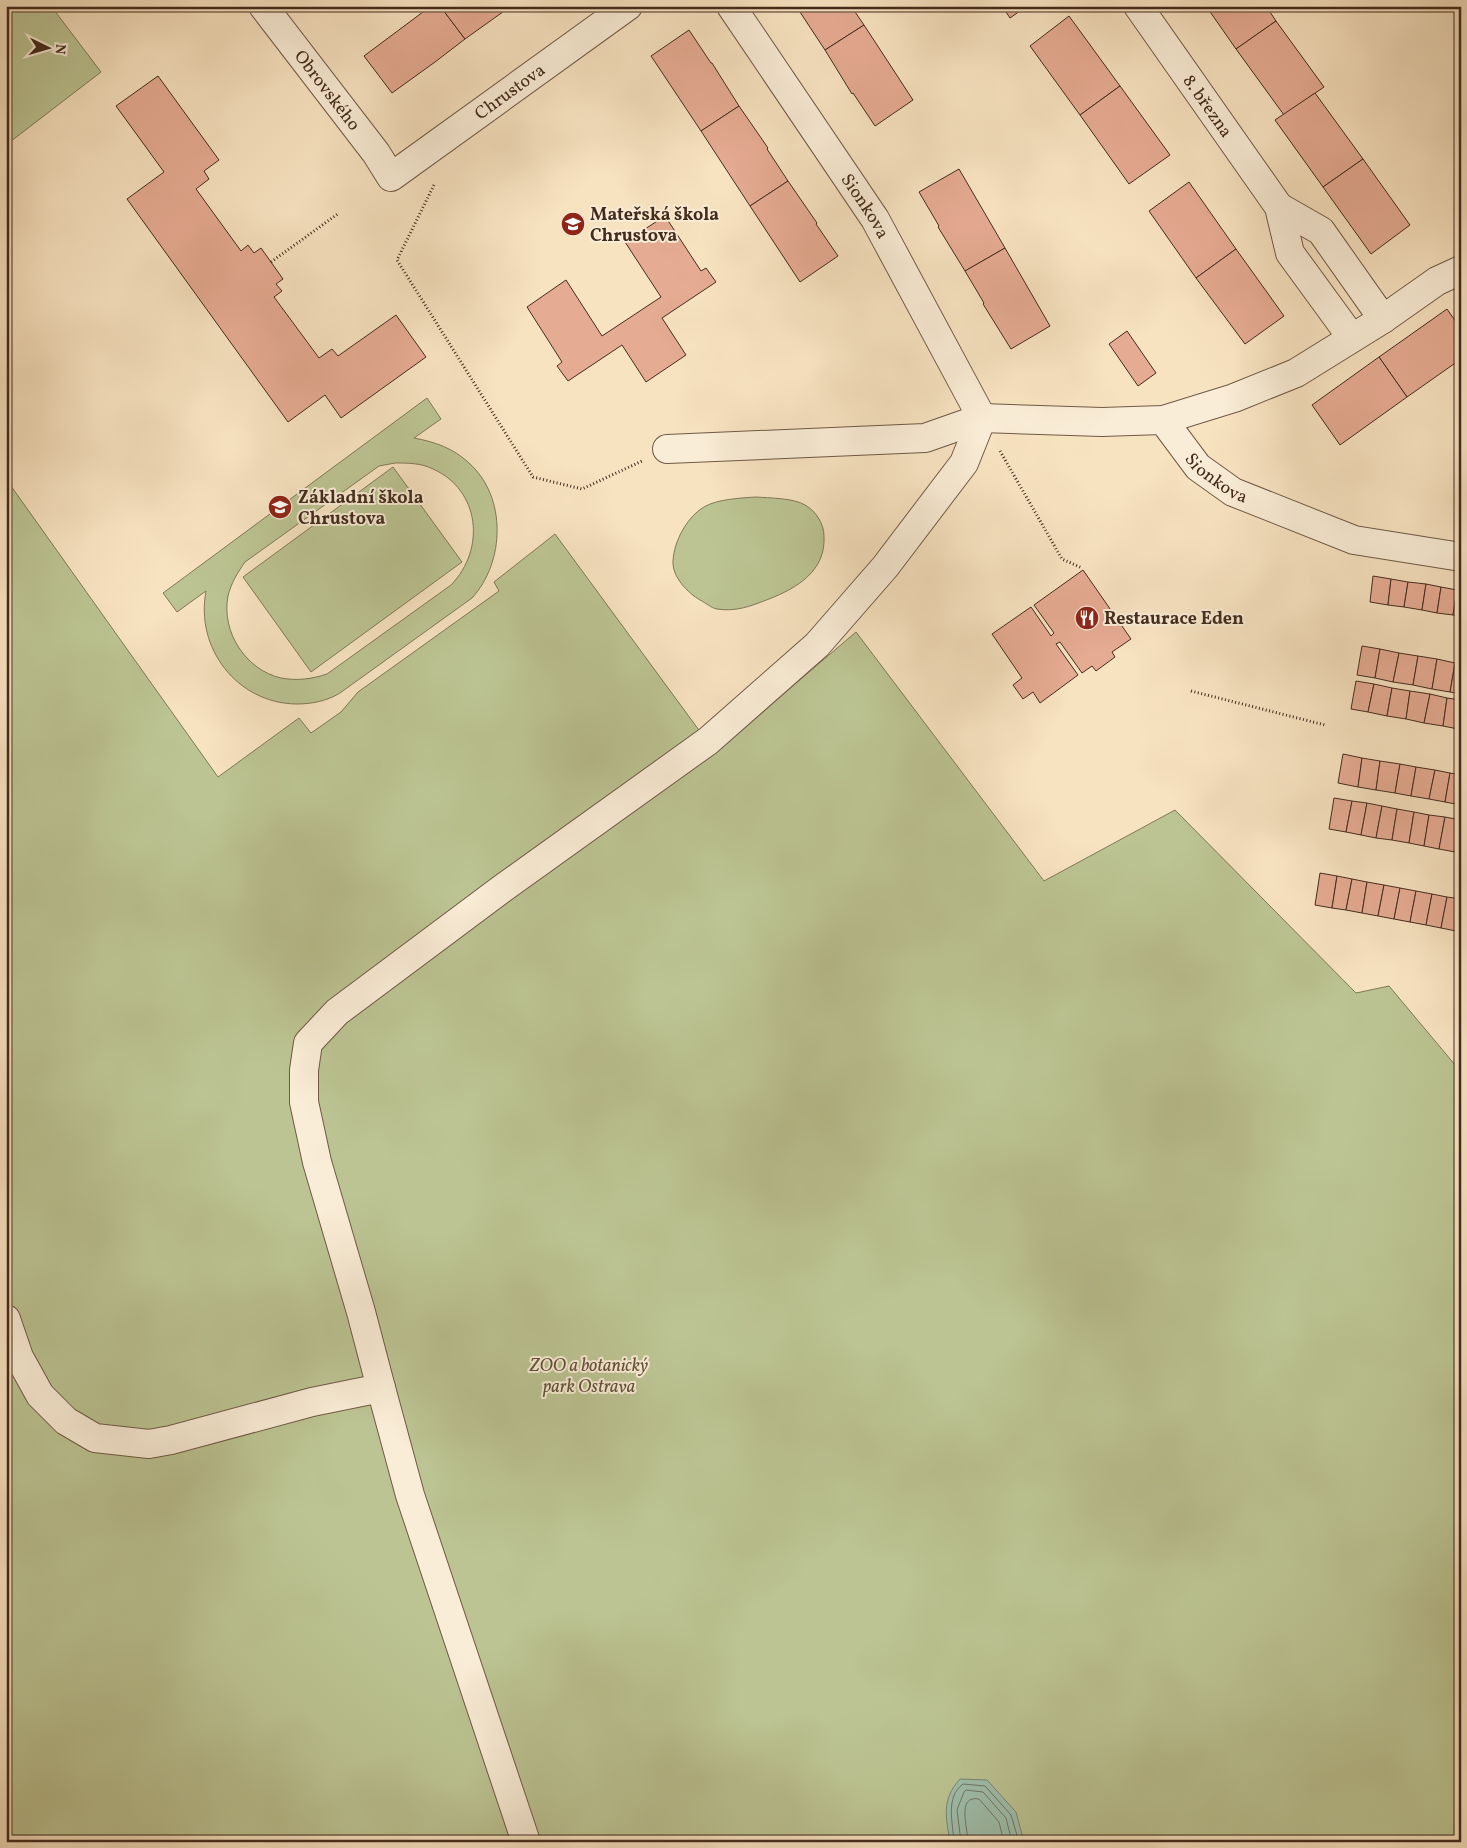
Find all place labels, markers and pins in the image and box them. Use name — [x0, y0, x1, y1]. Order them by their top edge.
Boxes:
place label: Mateřská škola Chrustova — [590, 203, 719, 249]
school or university icon: Mateřská škola Chrustova — [560, 211, 586, 237]
place label: Základní škola Chrustova — [298, 486, 424, 532]
school or university icon: Základní škola Chrustova — [267, 494, 293, 520]
restaurant icon: Restaurace Eden — [1074, 605, 1100, 631]
place label: Restaurace Eden — [1104, 607, 1244, 632]

